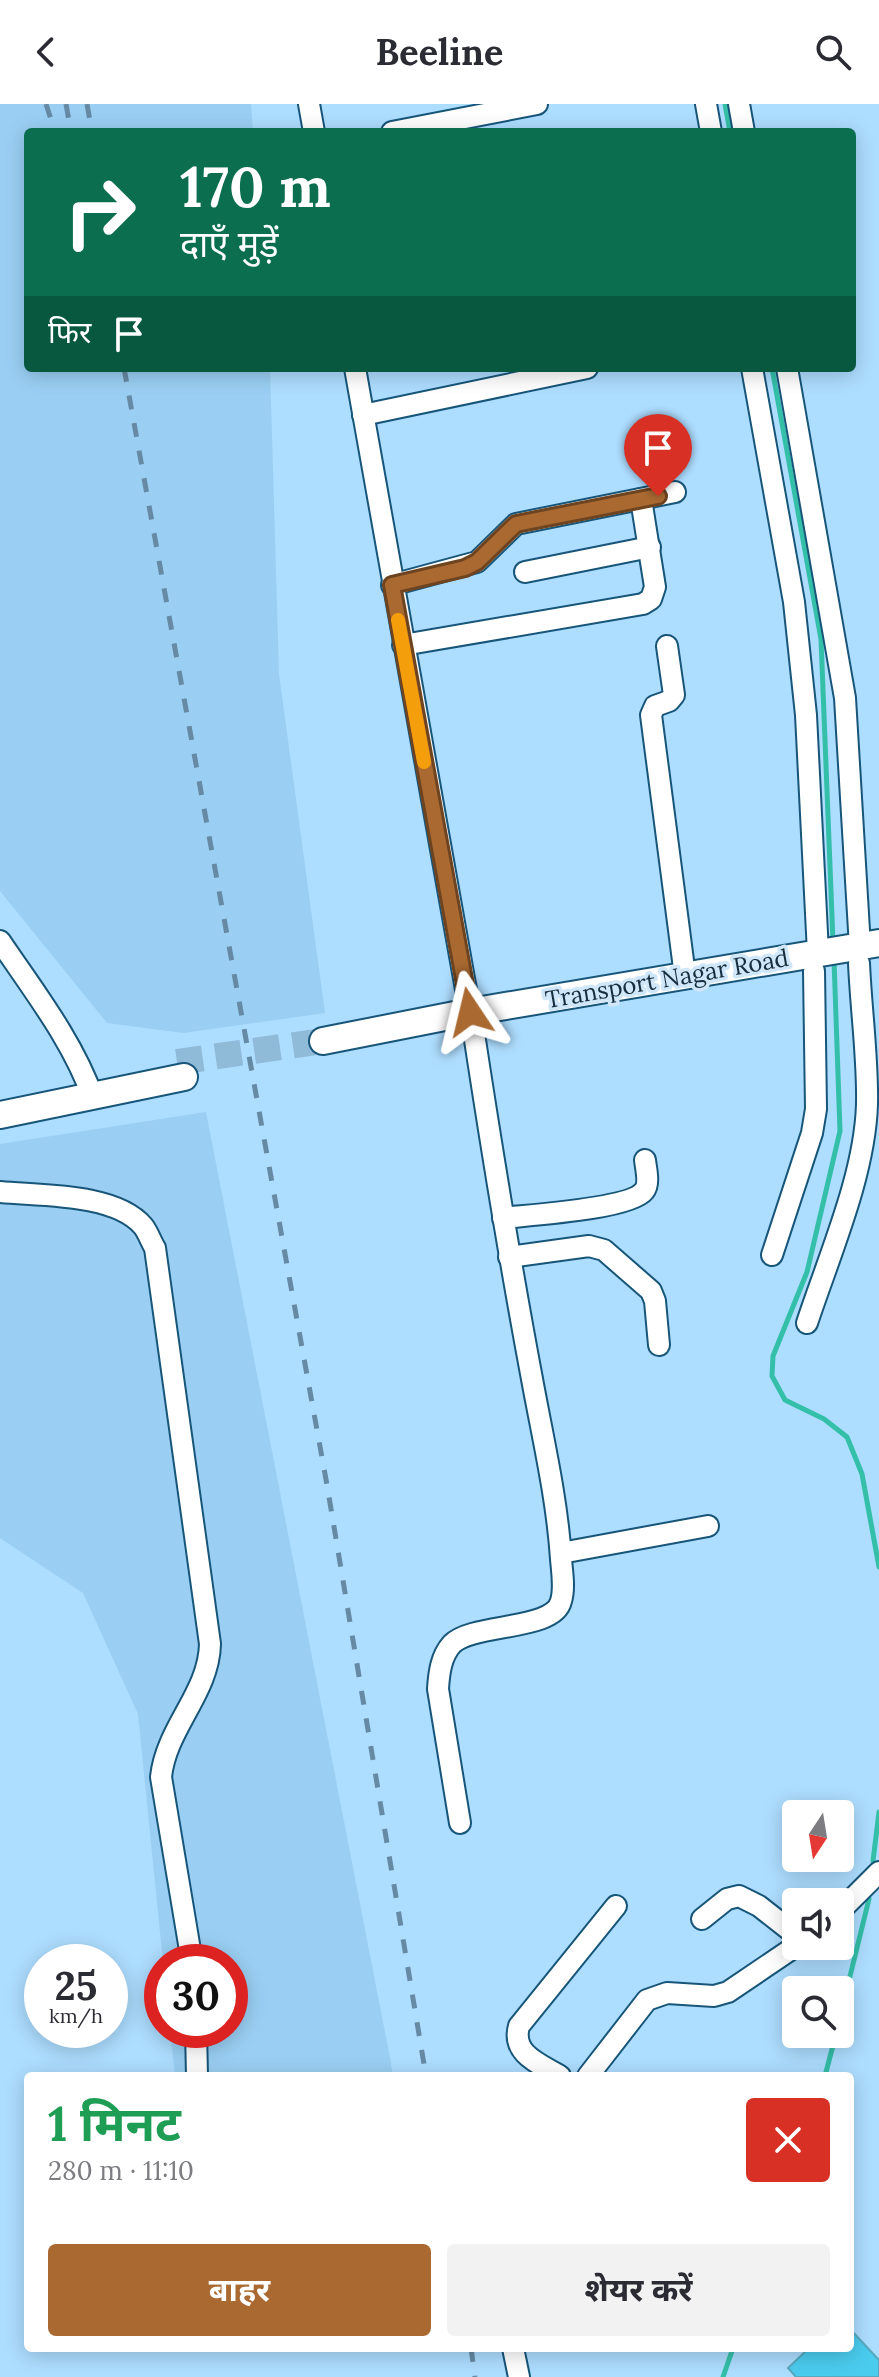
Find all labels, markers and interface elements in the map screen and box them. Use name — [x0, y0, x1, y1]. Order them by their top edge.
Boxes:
text: Beeline — [376, 29, 503, 75]
icon: back — [24, 30, 68, 74]
icon: search — [811, 30, 855, 74]
text: 170 m — [180, 151, 331, 222]
icon: right — [48, 160, 152, 264]
text: दाएँ मुड़ें — [180, 221, 279, 267]
icon: arrive — [107, 312, 151, 356]
text: फिर — [48, 313, 91, 351]
pin — [624, 414, 692, 496]
icon: arrive — [636, 426, 680, 470]
street label: Transport Nagar Road — [543, 942, 791, 1015]
position arrow — [428, 970, 512, 1054]
north arrow — [782, 1800, 854, 1872]
map controls — [782, 1800, 854, 2048]
button: sound — [782, 1888, 854, 1960]
speed limit sign: 30 — [144, 1944, 248, 2048]
text: 25 — [55, 1960, 97, 2011]
button: search — [782, 1976, 854, 2048]
text: km/h — [49, 2003, 103, 2028]
text: 1 मिनट — [48, 2093, 181, 2154]
button: close — [746, 2098, 830, 2182]
text: 280 m · 11:10 — [48, 2154, 194, 2187]
button: बाहर — [48, 2244, 431, 2336]
button: शेयर करें — [447, 2244, 830, 2336]

